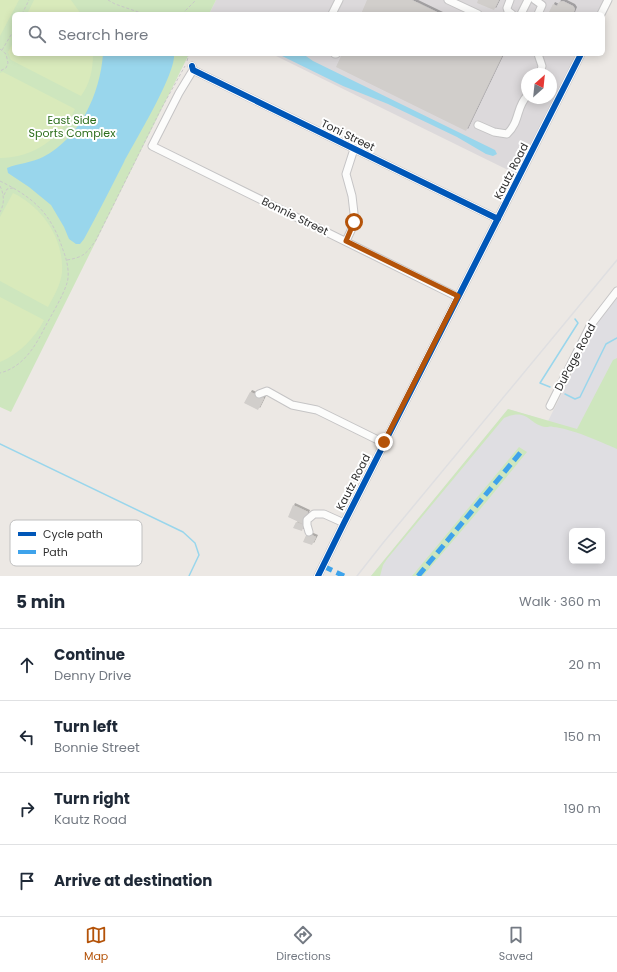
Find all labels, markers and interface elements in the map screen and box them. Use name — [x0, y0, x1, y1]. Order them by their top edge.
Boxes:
search box — [12, 12, 605, 56]
icon: search — [26, 23, 48, 45]
text: Search here — [58, 24, 148, 45]
north arrow — [521, 68, 557, 104]
park label: East Side Sports Complex — [29, 112, 116, 141]
street label: Toni Street — [318, 115, 378, 155]
street label: Kautz Road — [490, 140, 532, 202]
street label: Bonnie Street — [259, 193, 331, 239]
route start — [345, 213, 363, 231]
street label: DuPage Road — [550, 320, 600, 394]
route end — [375, 433, 393, 451]
street label: Kautz Road — [332, 451, 374, 513]
legend — [10, 520, 142, 566]
text: Cycle path — [43, 526, 103, 542]
map controls — [569, 528, 605, 564]
button: layers — [569, 528, 605, 564]
text: Path — [43, 544, 68, 560]
text: 5 min — [16, 590, 65, 614]
text: Walk · 360 m — [519, 592, 601, 611]
text: Continue — [54, 644, 125, 665]
icon: ahead — [16, 654, 38, 676]
text: 20 m — [568, 655, 601, 674]
text: Denny Drive — [54, 666, 131, 685]
text: Turn left — [54, 716, 118, 737]
icon: left — [16, 726, 38, 748]
text: 150 m — [564, 727, 601, 746]
text: Bonnie Street — [54, 738, 140, 757]
text: Turn right — [54, 788, 130, 809]
icon: right — [16, 798, 38, 820]
text: 190 m — [564, 799, 601, 818]
text: Kautz Road — [54, 810, 127, 829]
icon: arrive — [16, 870, 38, 892]
text: Arrive at destination — [54, 870, 212, 891]
tab: Map — [84, 924, 108, 965]
tab: Directions — [276, 924, 331, 965]
tab: Saved — [499, 924, 533, 965]

